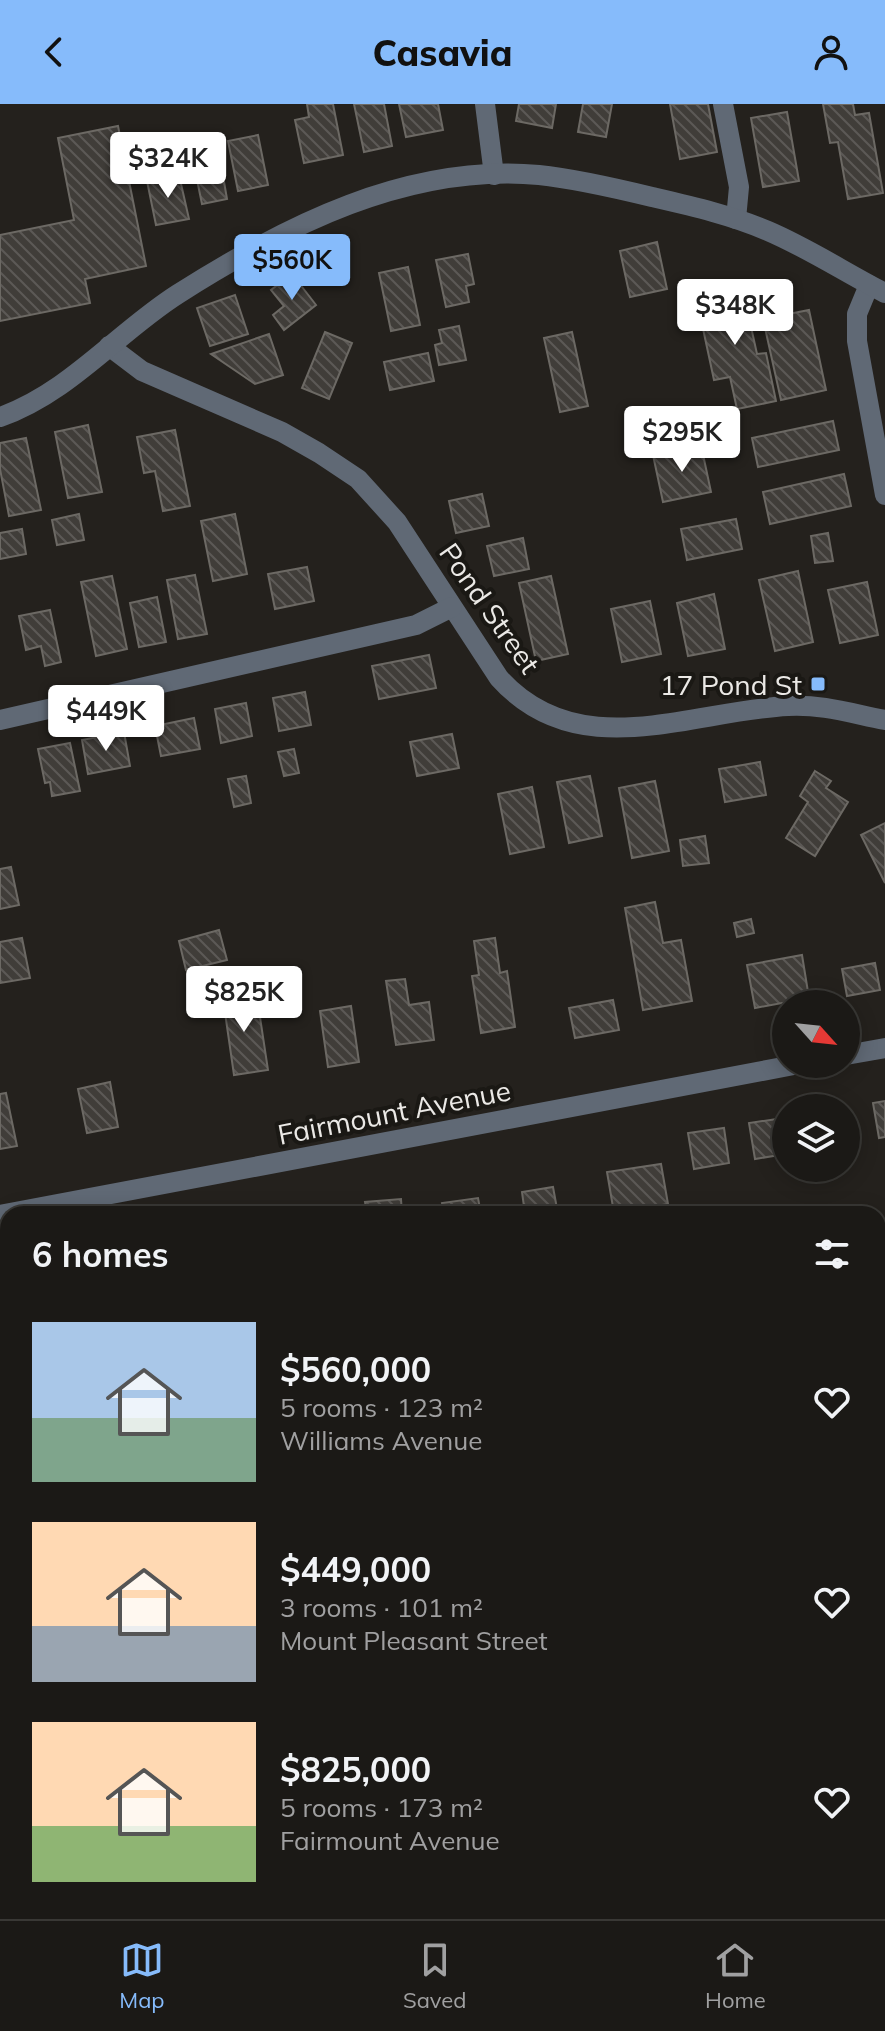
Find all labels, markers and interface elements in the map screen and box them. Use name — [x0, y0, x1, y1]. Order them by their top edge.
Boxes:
icon: back — [32, 30, 76, 74]
text: Casavia — [373, 30, 512, 75]
icon: person — [809, 30, 853, 74]
pin: $324K — [112, 132, 224, 200]
text: $324K — [128, 141, 208, 174]
pin: $560K — [236, 234, 348, 302]
text: $560K — [252, 243, 332, 276]
pin: $348K — [679, 279, 791, 347]
text: $348K — [695, 288, 775, 321]
pin: $295K — [626, 406, 738, 474]
text: $295K — [642, 415, 722, 448]
street label: Pond Street — [432, 536, 548, 680]
place label: 17 Pond St — [660, 667, 802, 702]
marker: 17 Pond St — [809, 675, 827, 693]
pin: $449K — [50, 685, 162, 753]
text: $449K — [66, 694, 146, 727]
pin: $825K — [188, 966, 300, 1034]
text: $825K — [204, 975, 284, 1008]
north arrow — [772, 990, 860, 1078]
map controls — [772, 990, 860, 1182]
street label: Fairmount Avenue — [275, 1072, 513, 1152]
button: layers — [772, 1094, 860, 1182]
icon: filters — [810, 1232, 854, 1276]
text: 6 homes — [32, 1233, 169, 1276]
text: $560,000 — [280, 1348, 431, 1391]
icon: home — [96, 1354, 192, 1450]
icon: heart — [810, 1380, 854, 1424]
text: 5 rooms · 123 m² — [280, 1391, 483, 1424]
text: Williams Avenue — [280, 1424, 482, 1457]
text: $449,000 — [280, 1548, 431, 1591]
icon: home — [96, 1554, 192, 1650]
icon: heart — [810, 1580, 854, 1624]
text: 3 rooms · 101 m² — [280, 1591, 483, 1624]
text: Mount Pleasant Street — [280, 1624, 548, 1657]
text: $825,000 — [280, 1748, 431, 1791]
icon: home — [96, 1754, 192, 1850]
icon: heart — [810, 1780, 854, 1824]
text: 5 rooms · 173 m² — [280, 1791, 483, 1824]
text: Fairmount Avenue — [280, 1824, 500, 1857]
tab: Map — [119, 1938, 165, 2014]
tab: Saved — [403, 1938, 467, 2014]
tab: Home — [705, 1938, 766, 2014]

